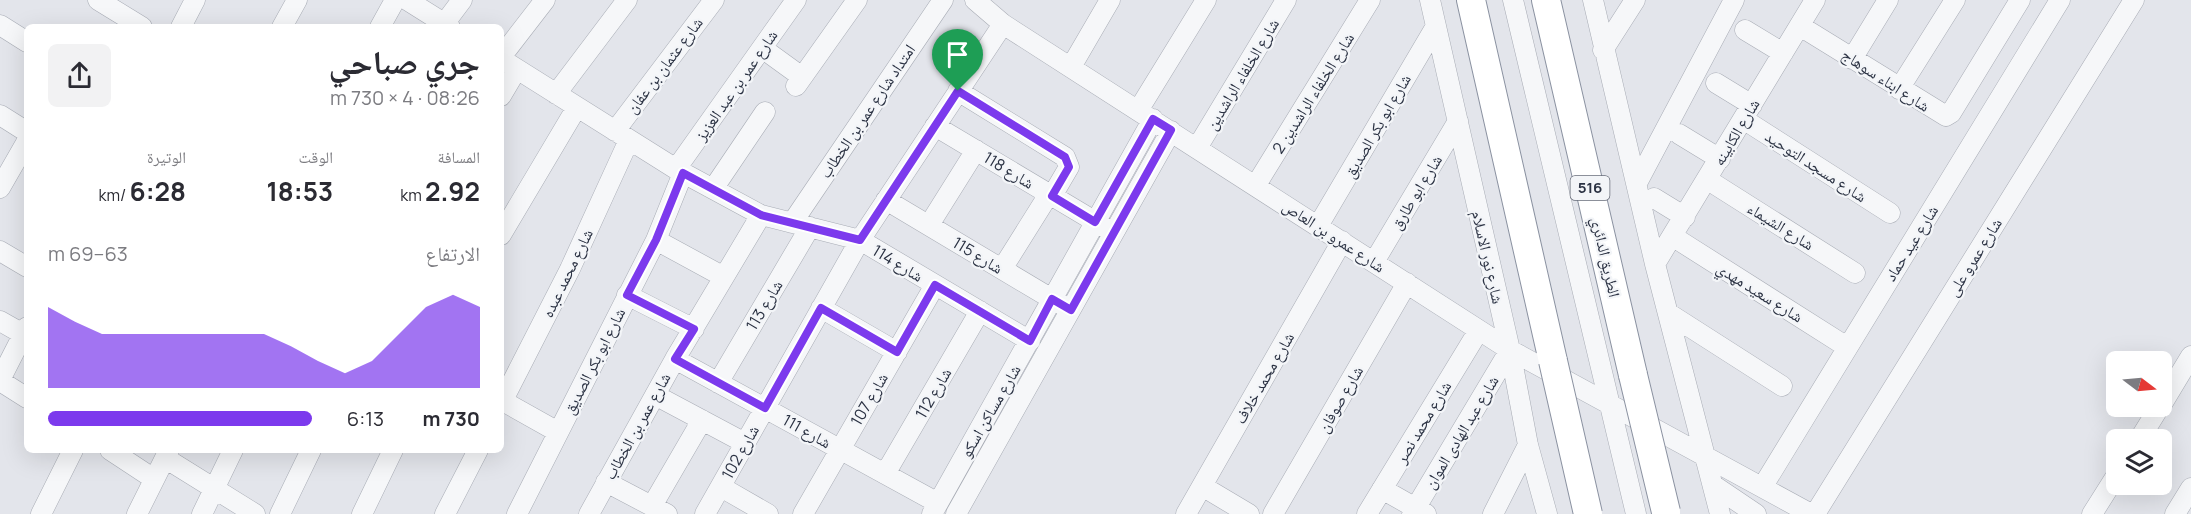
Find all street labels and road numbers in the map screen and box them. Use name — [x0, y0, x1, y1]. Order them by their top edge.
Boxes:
street label: شارع عثمان بن عفان — [621, 12, 707, 118]
street label: شارع الخلفاء الراشدين — [1200, 14, 1284, 134]
street label: شارع عمر بن عبد العزيز — [689, 25, 782, 146]
street label: شارع الخلفاء الراشدين 2 — [1267, 28, 1359, 158]
street label: امتداد شارع عمر بن الخطاب — [814, 40, 920, 182]
street label: شارع ابناء سوهاج — [1838, 43, 1934, 117]
street label: شارع ابو بكر الصديق — [1338, 70, 1416, 182]
street label: شارع الكابينه — [1707, 94, 1765, 170]
street label: شارع مسجد التوحيد — [1761, 125, 1871, 207]
street label: شارع 118 — [980, 146, 1038, 194]
street label: شارع ابو طارق — [1385, 150, 1447, 234]
road number: 516 — [1570, 176, 1610, 200]
street label: شارع عمرو بن العاص — [1279, 195, 1389, 277]
street label: شارع الشيماء — [1743, 197, 1819, 255]
street label: شارع عيد حماد — [1879, 201, 1943, 285]
street label: شارع نور الاسلام — [1467, 208, 1509, 306]
street label: شارع عمرو على — [1941, 214, 2007, 300]
street label: الطريق الدائري — [1584, 215, 1626, 300]
street label: شارع محمد عبده — [536, 225, 598, 321]
street label: شارع 115 — [949, 231, 1007, 279]
street label: شارع 114 — [869, 239, 927, 287]
street label: شارع سعيد مهدي — [1711, 257, 1807, 329]
street label: شارع 113 — [740, 276, 788, 334]
street label: شارع ابو بكر الصديق — [558, 304, 630, 418]
street label: شارع محمد خلاف — [1229, 328, 1299, 428]
street label: شارع مساكن اسكو — [954, 360, 1026, 462]
street label: شارع صوفان — [1312, 362, 1368, 436]
street label: شارع 112 — [910, 364, 956, 422]
street label: شارع عمر بن الخطاب — [598, 369, 676, 483]
street label: شارع 107 — [845, 369, 893, 429]
street label: شارع عبد الهادى الموان — [1418, 371, 1504, 493]
street label: شارع محمد نصر — [1389, 377, 1456, 468]
street label: شارع 111 — [779, 409, 835, 453]
street label: شارع 102 — [716, 421, 764, 483]

